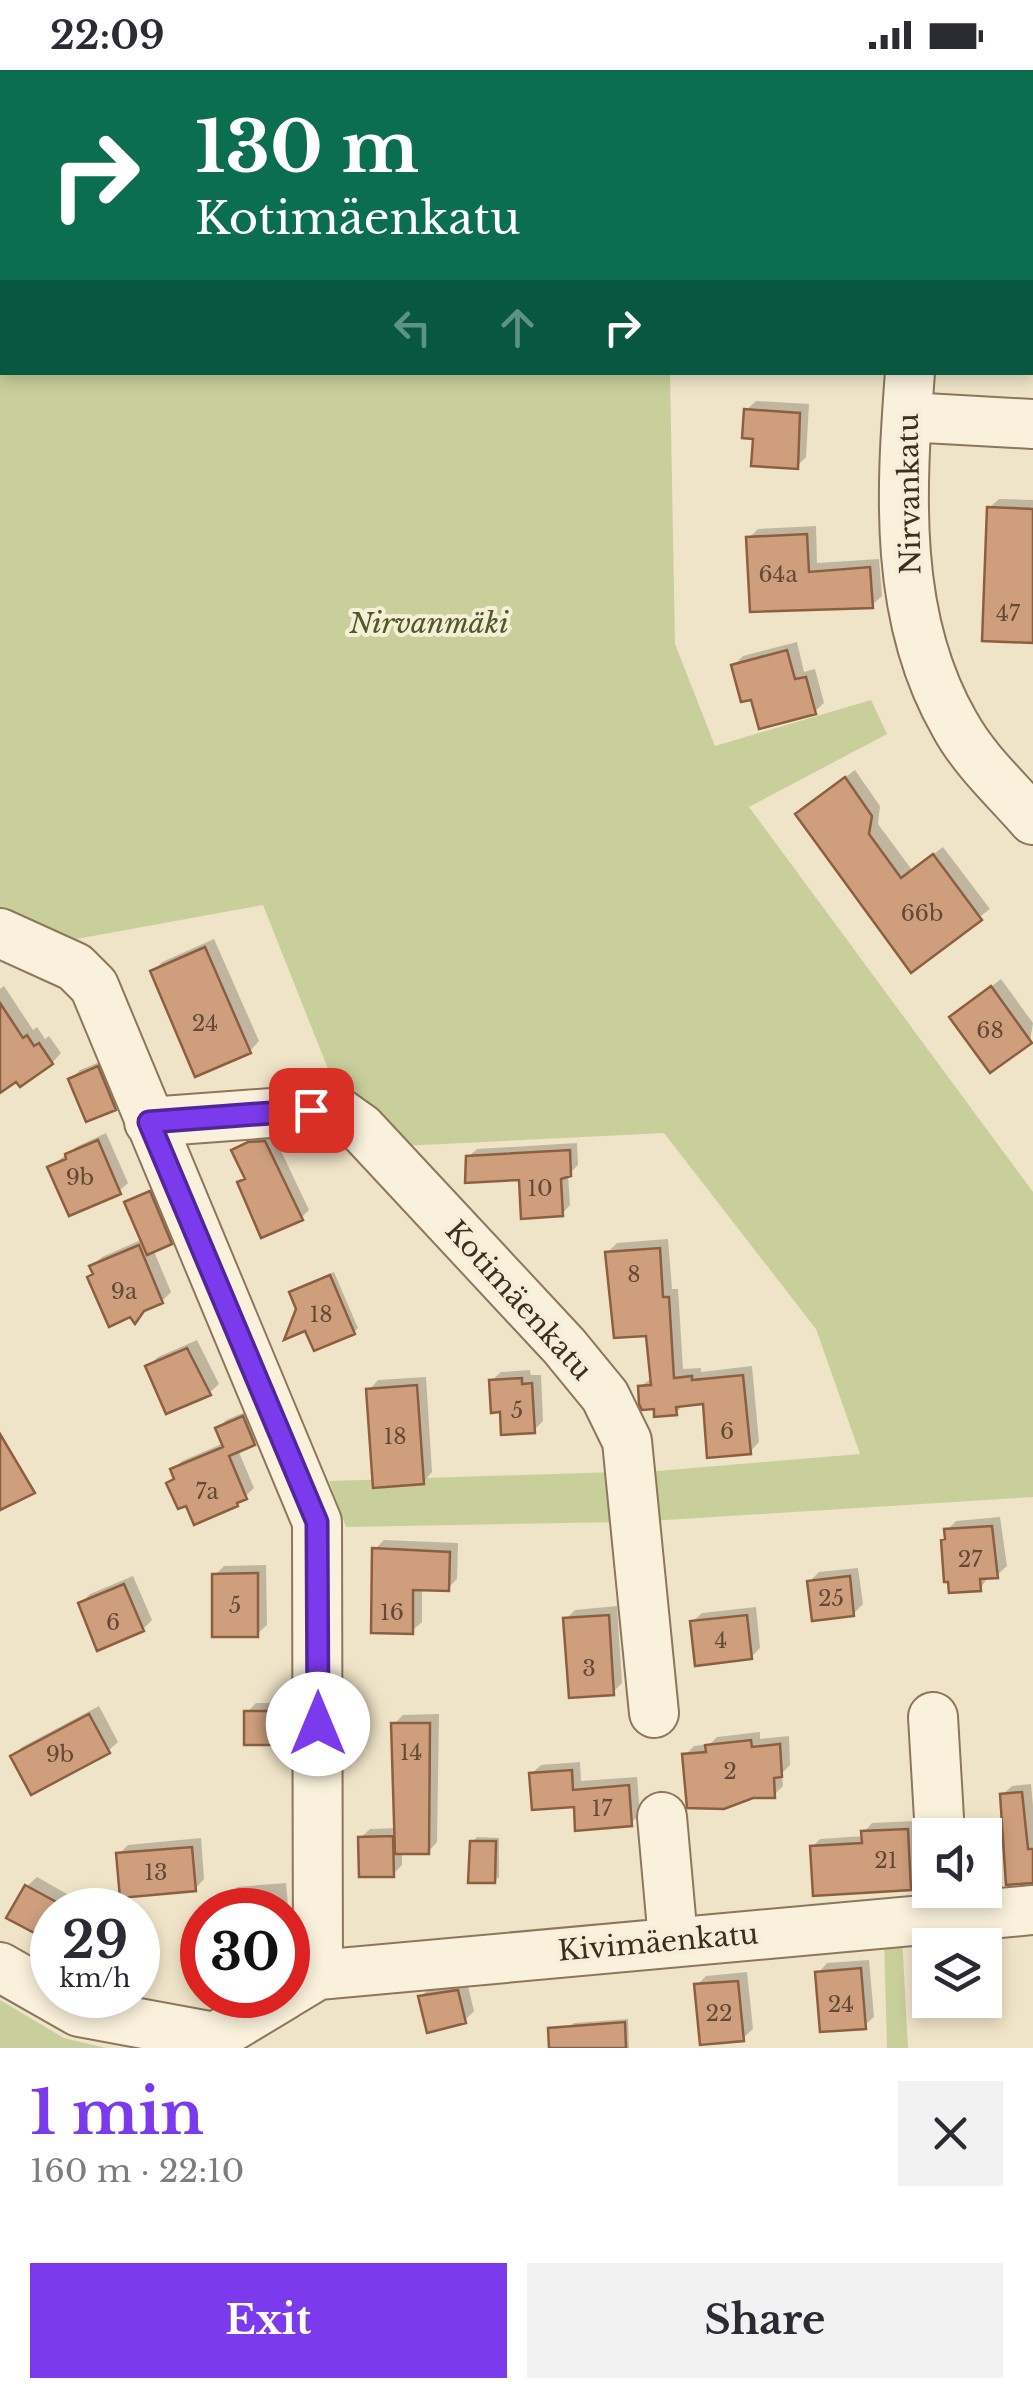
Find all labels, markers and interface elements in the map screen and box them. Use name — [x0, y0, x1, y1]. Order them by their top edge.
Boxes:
text: 22:09 — [50, 12, 165, 59]
text: 130 m — [195, 104, 419, 191]
icon: right — [30, 110, 160, 240]
text: Kotimäenkatu — [195, 190, 520, 246]
icon: left — [385, 300, 440, 355]
icon: ahead — [490, 300, 545, 355]
icon: right — [595, 300, 650, 355]
street label: Nirvankatu — [891, 413, 928, 575]
house number: 64a — [758, 561, 798, 588]
house number: 47 — [996, 600, 1021, 627]
park label: Nirvanmäki — [348, 606, 509, 641]
house number: 66b — [901, 900, 943, 927]
house number: 24 — [192, 1010, 218, 1037]
house number: 68 — [976, 1017, 1004, 1044]
pin — [269, 1068, 354, 1153]
icon: arrive — [284, 1083, 339, 1138]
house number: 9b — [66, 1164, 94, 1191]
house number: 10 — [527, 1175, 553, 1202]
street label: Kotimäenkatu — [438, 1213, 600, 1387]
house number: 8 — [627, 1261, 641, 1288]
house number: 9a — [111, 1278, 138, 1305]
house number: 18 — [309, 1301, 333, 1328]
house number: 5 — [511, 1397, 523, 1424]
house number: 6 — [720, 1418, 734, 1445]
house number: 18 — [383, 1423, 407, 1450]
house number: 7a — [195, 1478, 219, 1505]
house number: 27 — [958, 1546, 983, 1573]
house number: 25 — [818, 1585, 844, 1612]
house number: 5 — [229, 1592, 241, 1619]
house number: 16 — [380, 1599, 404, 1626]
house number: 6 — [106, 1609, 120, 1636]
house number: 4 — [715, 1627, 727, 1654]
house number: 3 — [582, 1655, 596, 1682]
position arrow — [266, 1672, 370, 1776]
house number: 14 — [400, 1739, 422, 1766]
house number: 9b — [46, 1741, 74, 1768]
house number: 2 — [723, 1758, 737, 1785]
house number: 17 — [592, 1795, 613, 1822]
map controls — [912, 1818, 1002, 2018]
button: sound — [912, 1818, 1002, 1908]
house number: 21 — [874, 1847, 898, 1874]
house number: 13 — [144, 1859, 168, 1886]
speed limit sign: 30 — [180, 1888, 310, 2018]
text: 29 — [62, 1909, 128, 1972]
street label: Kivimäenkatu — [556, 1916, 760, 1969]
button: layers — [912, 1928, 1002, 2018]
text: km/h — [60, 1963, 130, 1994]
house number: 24 — [828, 1991, 854, 2018]
house number: 22 — [705, 2000, 733, 2027]
text: 1 min — [30, 2076, 204, 2150]
button: close — [898, 2081, 1003, 2186]
text: 160 m · 22:10 — [30, 2151, 244, 2191]
button: Exit — [30, 2263, 507, 2378]
button: Share — [527, 2263, 1003, 2378]

